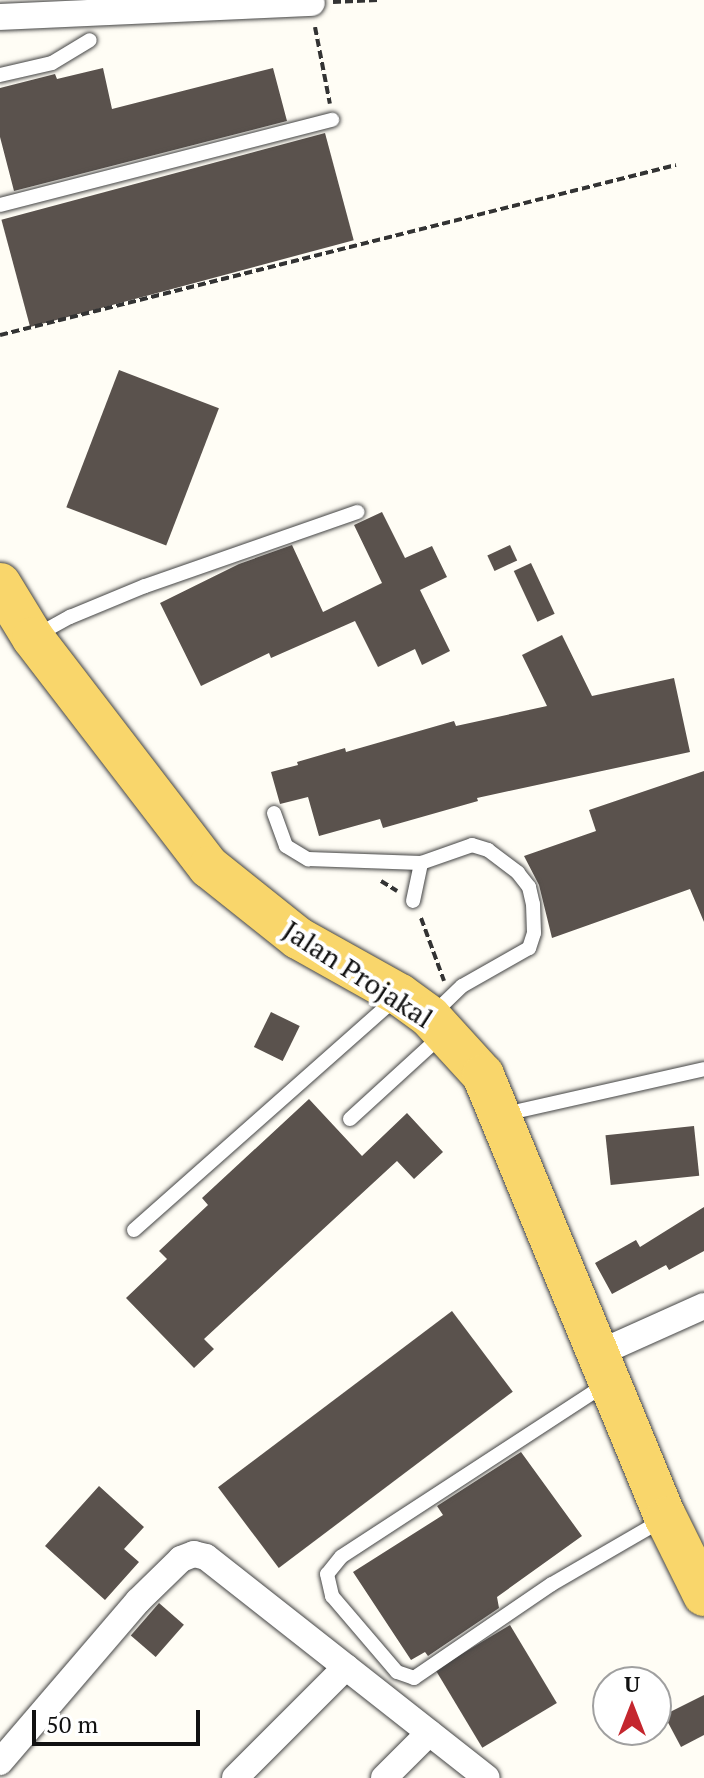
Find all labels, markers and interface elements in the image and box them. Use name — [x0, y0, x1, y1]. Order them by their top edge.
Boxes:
street label: Jalan Projakal — [277, 913, 439, 1035]
north arrow — [592, 1666, 672, 1746]
text: U — [624, 1669, 640, 1698]
scale bar — [36, 1694, 204, 1744]
text: 50 m — [46, 1708, 98, 1740]

